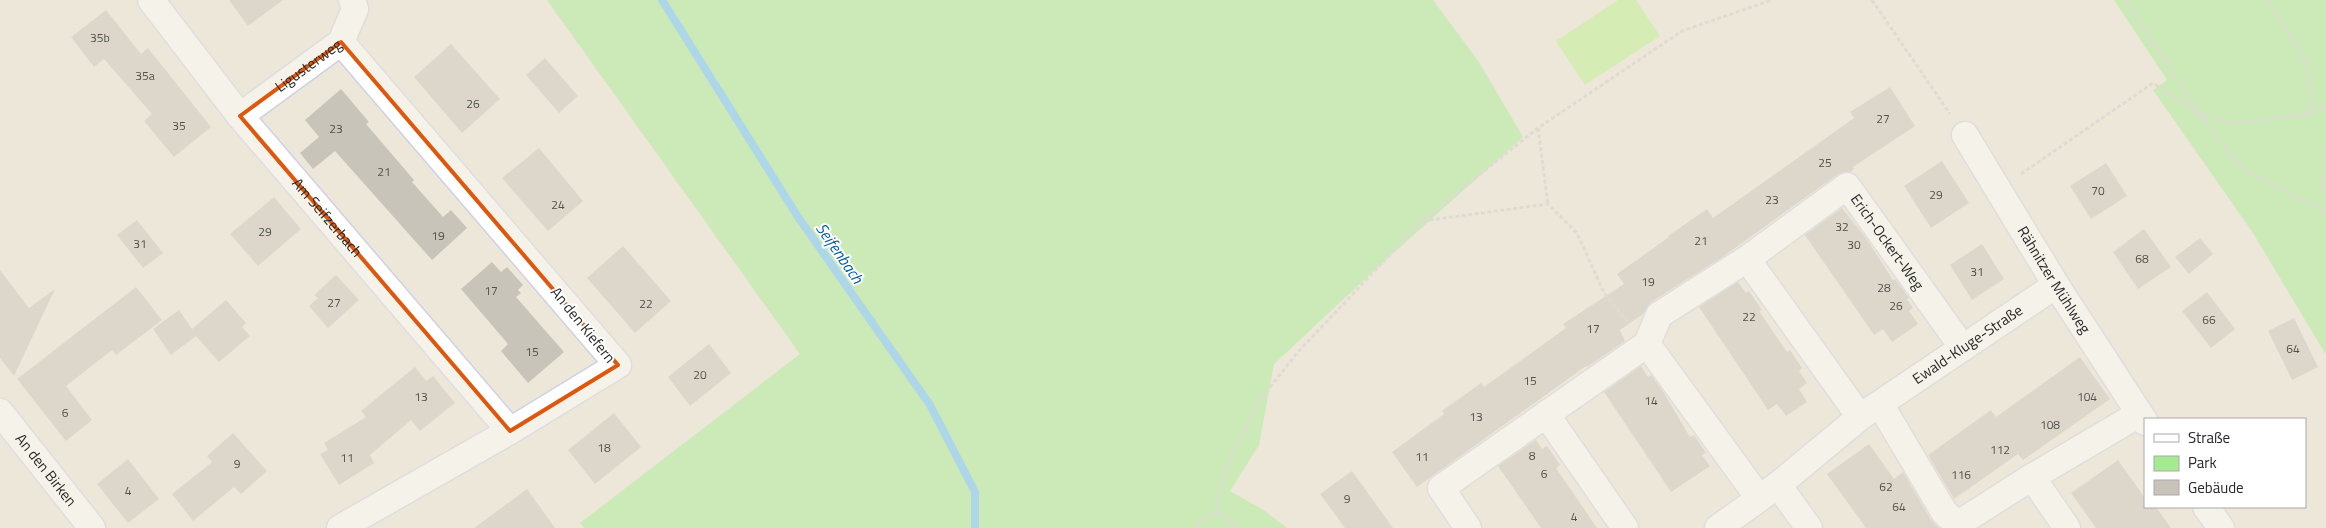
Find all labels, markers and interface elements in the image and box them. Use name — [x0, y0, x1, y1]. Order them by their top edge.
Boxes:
house number: 35b — [90, 28, 110, 47]
street label: Ligusterweg — [270, 33, 347, 98]
house number: 35a — [135, 66, 155, 85]
house number: 26 — [466, 94, 480, 113]
house number: 27 — [1876, 109, 1890, 128]
house number: 35 — [172, 116, 186, 135]
house number: 23 — [329, 119, 343, 138]
house number: 25 — [1818, 153, 1832, 172]
house number: 21 — [377, 162, 391, 181]
street label: Am Seifzerbach — [287, 172, 368, 262]
house number: 70 — [2091, 181, 2105, 200]
house number: 29 — [1929, 185, 1943, 204]
street label: Erich-Ockert-Weg — [1845, 189, 1930, 295]
house number: 23 — [1765, 190, 1779, 209]
house number: 24 — [551, 195, 565, 214]
house number: 32 — [1835, 217, 1849, 236]
water label: Seifenbach — [810, 218, 870, 289]
street label: Rähnitzer Mühlweg — [2012, 221, 2097, 338]
house number: 29 — [258, 222, 272, 241]
house number: 19 — [431, 226, 445, 245]
house number: 21 — [1694, 231, 1708, 250]
house number: 31 — [133, 234, 147, 253]
house number: 30 — [1847, 235, 1861, 254]
house number: 68 — [2135, 249, 2149, 268]
house number: 31 — [1970, 262, 1984, 281]
house number: 19 — [1641, 272, 1655, 291]
house number: 28 — [1877, 278, 1891, 297]
house number: 17 — [484, 281, 498, 300]
street label: An den Kiefern — [545, 282, 621, 368]
house number: 27 — [327, 293, 341, 312]
house number: 22 — [639, 294, 653, 313]
house number: 26 — [1889, 296, 1903, 315]
street label: Ewald-Kluge-Straße — [1908, 299, 2027, 390]
house number: 22 — [1742, 307, 1756, 326]
house number: 66 — [2202, 310, 2216, 329]
house number: 17 — [1586, 319, 1600, 338]
house number: 64 — [2286, 339, 2300, 358]
house number: 15 — [525, 342, 539, 361]
house number: 20 — [693, 365, 707, 384]
house number: 15 — [1523, 371, 1537, 390]
house number: 13 — [414, 387, 428, 406]
house number: 104 — [2077, 387, 2097, 406]
house number: 14 — [1644, 391, 1658, 410]
house number: 6 — [62, 403, 69, 422]
house number: 13 — [1469, 407, 1483, 426]
house number: 108 — [2040, 415, 2060, 434]
legend — [2144, 418, 2306, 508]
text: Straße — [2188, 426, 2230, 449]
street label: An den Birken — [10, 428, 83, 511]
house number: 18 — [597, 438, 611, 457]
house number: 112 — [1990, 440, 2010, 459]
house number: 8 — [1529, 446, 1536, 465]
house number: 11 — [1415, 447, 1429, 466]
house number: 11 — [340, 448, 354, 467]
text: Park — [2188, 451, 2217, 474]
house number: 9 — [234, 454, 241, 473]
house number: 6 — [1541, 464, 1548, 483]
house number: 116 — [1951, 465, 1971, 484]
text: Gebäude — [2188, 476, 2244, 499]
house number: 62 — [1879, 477, 1893, 496]
house number: 4 — [125, 481, 132, 500]
house number: 9 — [1344, 489, 1351, 508]
house number: 64 — [1892, 497, 1906, 516]
house number: 4 — [1571, 507, 1578, 526]

